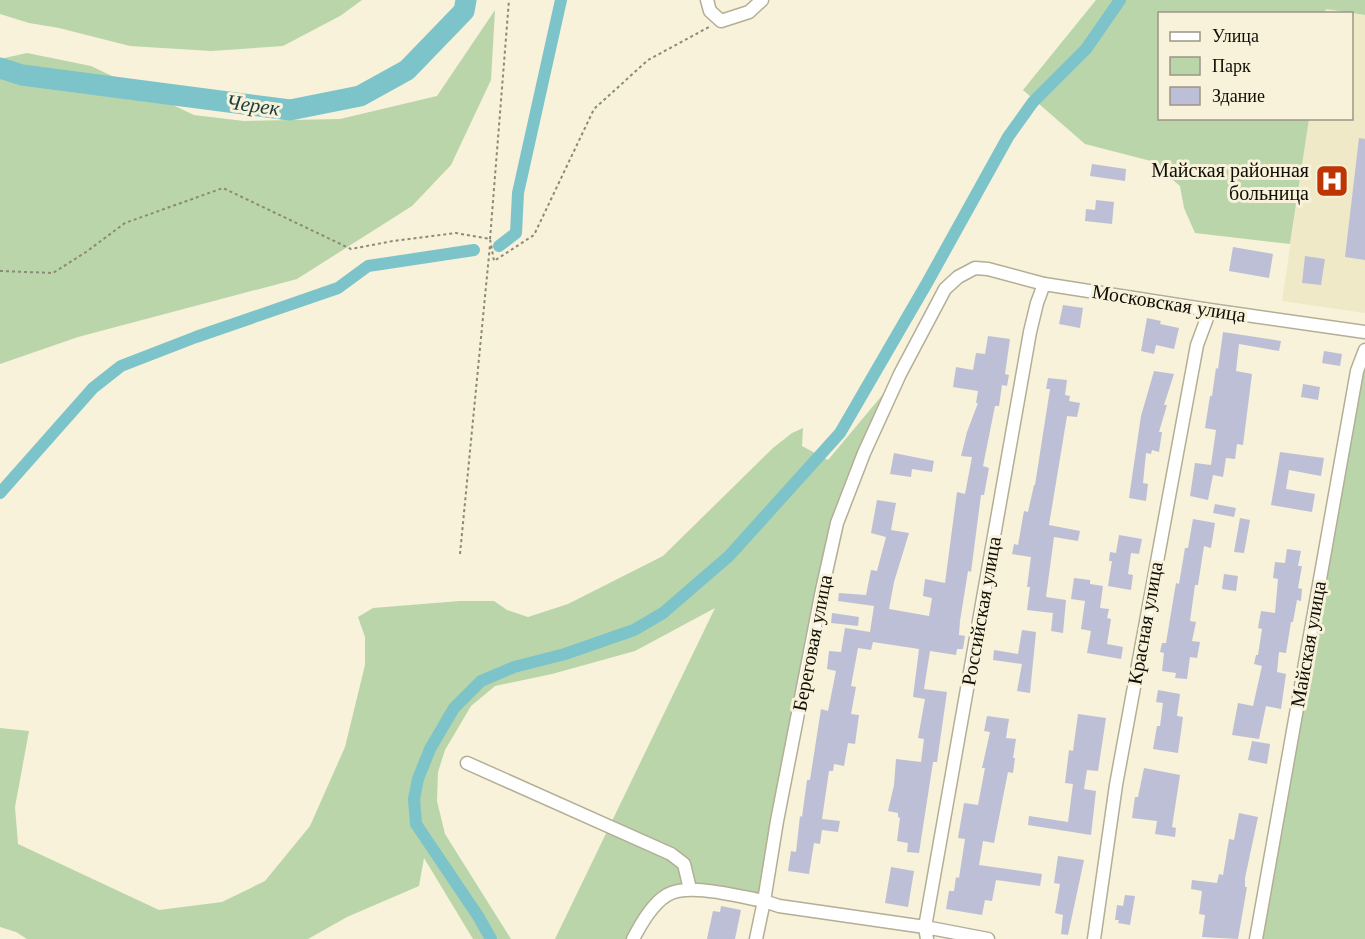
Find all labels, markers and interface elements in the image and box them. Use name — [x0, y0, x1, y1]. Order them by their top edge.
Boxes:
legend — [1158, 12, 1353, 120]
text: Улица — [1212, 26, 1259, 46]
text: Парк — [1212, 56, 1251, 76]
text: Здание — [1212, 86, 1265, 106]
water label: Черек — [225, 89, 281, 121]
place label: Майская районная больница — [1151, 159, 1309, 205]
hospital icon: Майская районная больница — [1314, 163, 1350, 199]
street label: Московская улица — [1090, 280, 1248, 327]
street label: Российская улица — [957, 535, 1006, 687]
street label: Красная улица — [1123, 560, 1168, 686]
street label: Береговая улица — [788, 573, 837, 713]
street label: Майская улица — [1286, 579, 1331, 709]

